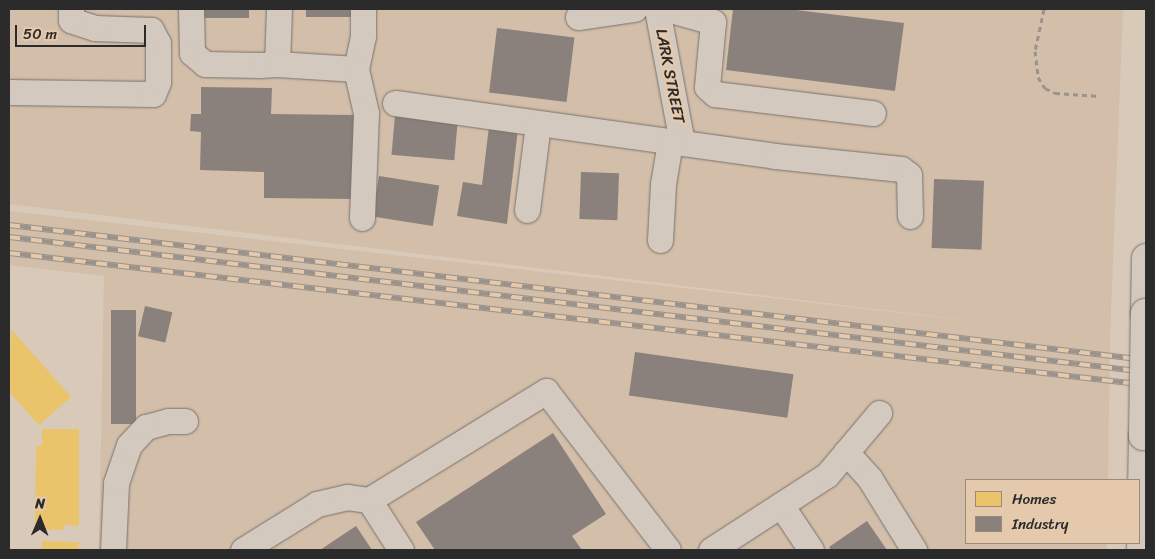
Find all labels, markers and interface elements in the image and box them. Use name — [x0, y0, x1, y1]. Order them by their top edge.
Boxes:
scale bar — [18, 15, 149, 47]
text: 50 m — [23, 21, 57, 47]
street label: LARK STREET — [651, 27, 689, 125]
legend — [965, 479, 1140, 544]
text: Homes — [1012, 486, 1056, 512]
text: N — [35, 491, 45, 516]
north arrow — [15, 494, 65, 544]
text: Industry — [1012, 511, 1069, 537]

